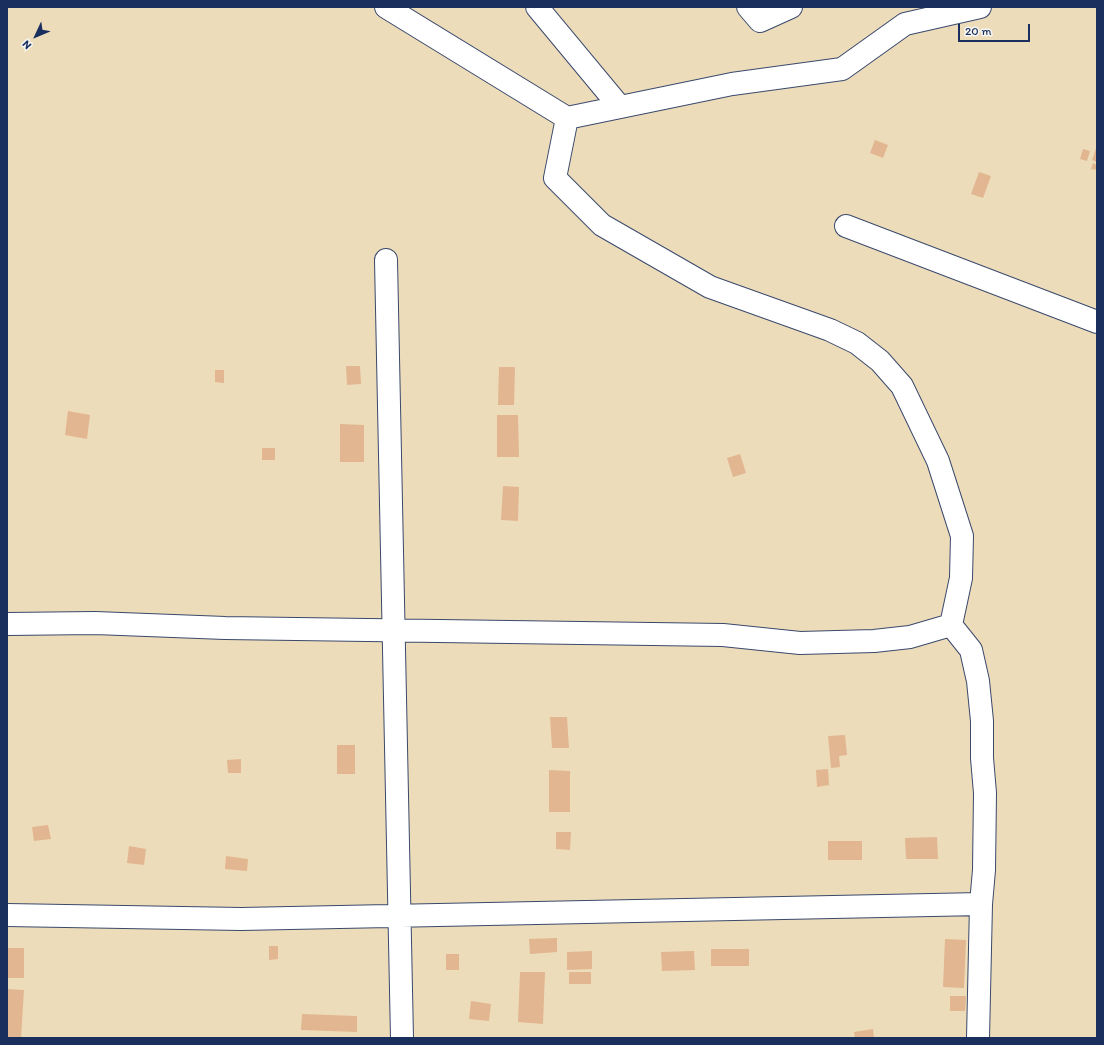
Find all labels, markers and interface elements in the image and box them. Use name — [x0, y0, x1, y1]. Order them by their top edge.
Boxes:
north arrow — [16, 16, 56, 56]
scale bar — [960, 16, 1032, 42]
text: 20 m — [965, 24, 992, 38]
text: N — [20, 37, 34, 52]

